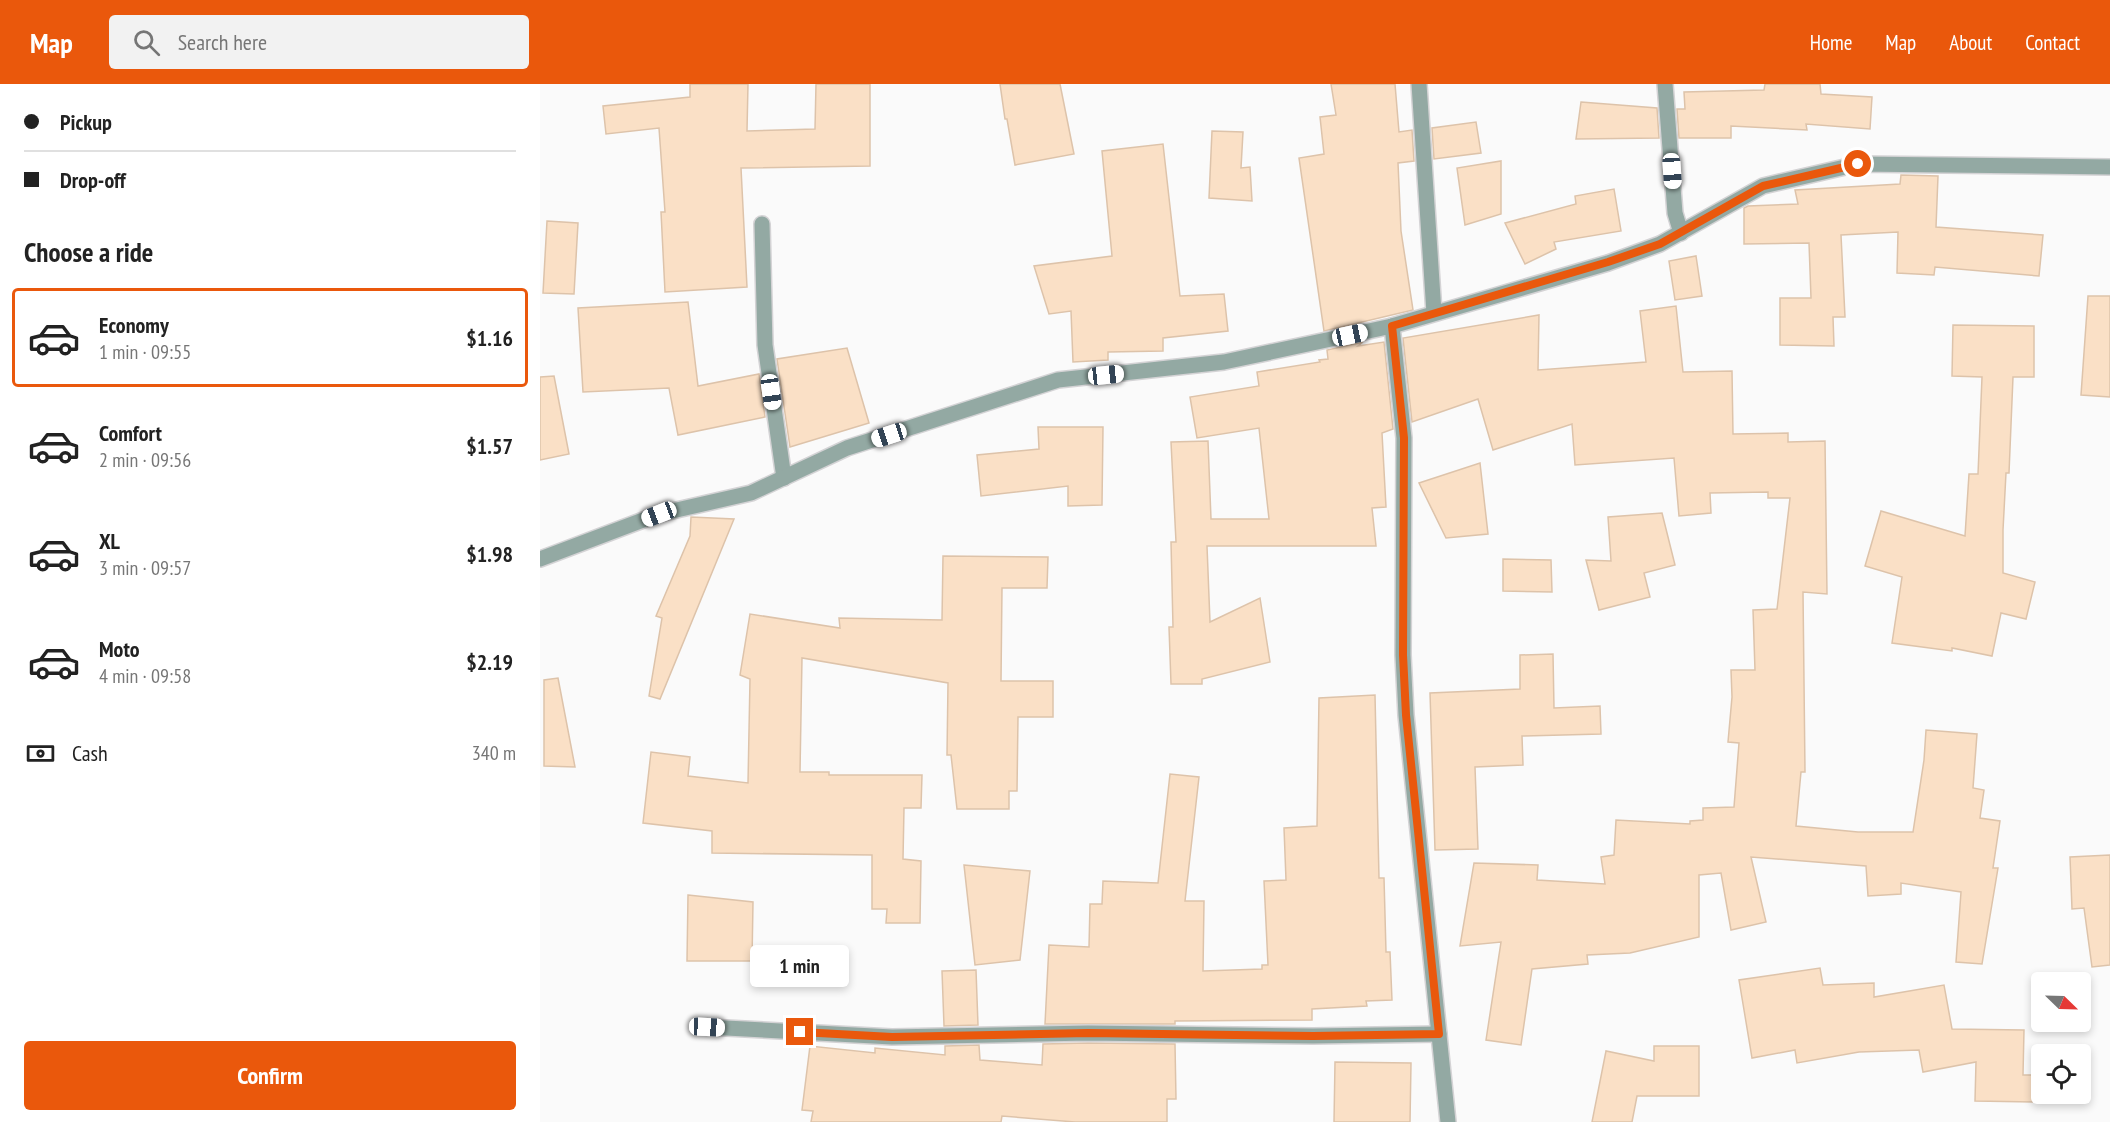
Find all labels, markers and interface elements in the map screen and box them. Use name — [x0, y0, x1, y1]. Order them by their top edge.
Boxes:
search box — [109, 15, 529, 69]
text: Map — [30, 24, 73, 61]
icon: search — [130, 26, 163, 59]
text: Search here — [178, 28, 267, 56]
text: Home — [1810, 29, 1852, 56]
text: Map — [1885, 29, 1916, 56]
text: About — [1949, 29, 1992, 56]
text: Contact — [2025, 29, 2080, 56]
text: Pickup — [60, 108, 112, 136]
route start — [1844, 150, 1871, 177]
car — [1662, 152, 1682, 190]
text: Drop-off — [60, 166, 126, 194]
text: Choose a ride — [24, 235, 153, 269]
icon: car — [27, 311, 81, 365]
text: Economy — [99, 311, 169, 339]
car — [1331, 322, 1369, 348]
text: $1.16 — [466, 324, 513, 352]
text: 1 min · 09:55 — [99, 339, 191, 365]
car — [1087, 364, 1125, 386]
car — [760, 373, 782, 411]
icon: car — [27, 419, 81, 473]
text: Comfort — [99, 419, 162, 447]
car — [869, 421, 909, 449]
text: $1.57 — [466, 432, 513, 460]
text: 2 min · 09:56 — [99, 447, 191, 473]
car — [639, 499, 679, 529]
icon: car — [27, 527, 81, 581]
text: XL — [99, 527, 120, 555]
text: $1.98 — [466, 540, 513, 568]
text: 3 min · 09:57 — [99, 555, 191, 581]
icon: car — [27, 635, 81, 689]
text: Moto — [99, 635, 140, 663]
text: $2.19 — [466, 648, 513, 676]
text: 4 min · 09:58 — [99, 663, 191, 689]
icon: cash — [24, 737, 57, 770]
text: Cash — [72, 739, 108, 767]
text: 340 m — [472, 740, 516, 766]
callout: 1 min — [750, 945, 850, 987]
text: 1 min — [779, 953, 820, 979]
north arrow — [2031, 972, 2091, 1032]
map controls — [2031, 972, 2091, 1104]
car — [689, 1017, 725, 1037]
route end — [786, 1018, 813, 1045]
button: Confirm — [24, 1041, 516, 1110]
button: locate — [2031, 1044, 2091, 1104]

